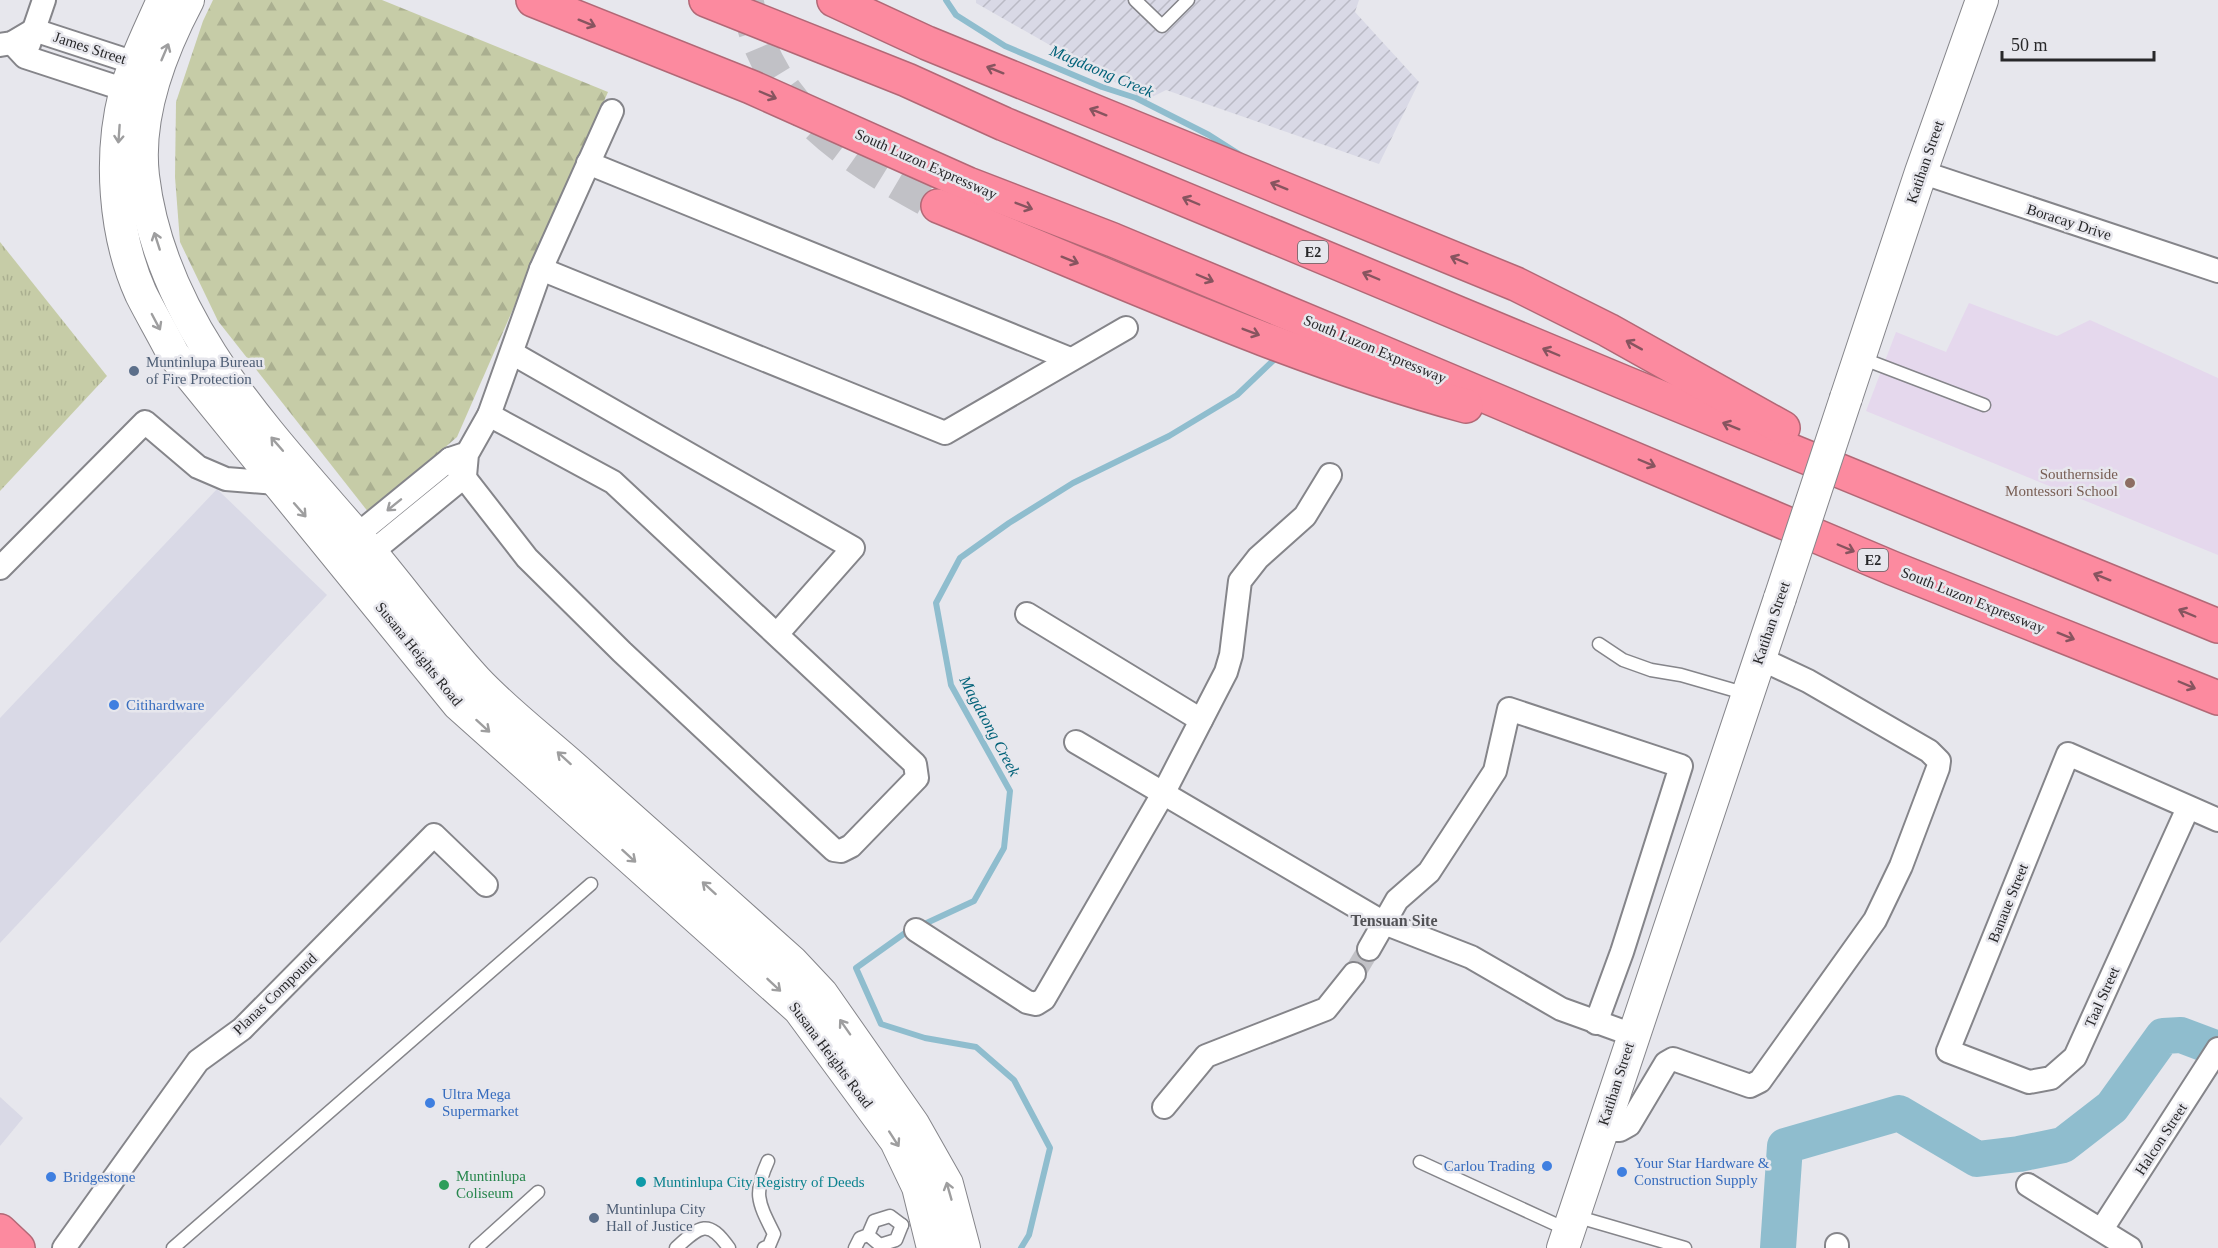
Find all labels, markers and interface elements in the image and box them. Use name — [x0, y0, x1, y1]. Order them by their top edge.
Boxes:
one-way arrow — [577, 18, 595, 29]
scale bar — [2002, 24, 2154, 62]
street label: James Street — [52, 29, 129, 68]
text: 50 m — [2011, 35, 2048, 55]
water label: Magdaong Creek — [1046, 41, 1157, 102]
one-way arrow — [160, 43, 171, 61]
one-way arrow — [986, 64, 1004, 75]
one-way arrow — [758, 90, 777, 101]
one-way arrow — [1090, 106, 1108, 117]
street label: Katihan Street — [1903, 118, 1947, 205]
one-way arrow — [113, 124, 124, 144]
street label: South Luzon Expressway — [853, 126, 1000, 203]
one-way arrow — [1270, 179, 1289, 190]
one-way arrow — [1182, 195, 1201, 206]
one-way arrow — [1014, 201, 1033, 212]
street label: Boracay Drive — [2025, 201, 2114, 243]
one-way arrow — [151, 232, 162, 251]
road number: E2 — [1298, 241, 1328, 263]
one-way arrow — [1450, 254, 1469, 265]
one-way arrow — [1060, 255, 1079, 266]
one-way arrow — [1362, 270, 1381, 281]
one-way arrow — [1195, 273, 1214, 284]
street label: South Luzon Expressway — [1301, 312, 1449, 387]
one-way arrow — [151, 313, 163, 331]
one-way arrow — [1241, 327, 1260, 338]
one-way arrow — [1626, 339, 1644, 350]
one-way arrow — [1542, 346, 1560, 357]
place label: Muntinlupa Bureau of Fire Protection — [146, 354, 264, 387]
marker: Muntinlupa Bureau of Fire Protection — [127, 364, 141, 378]
one-way arrow — [1722, 420, 1741, 431]
one-way arrow — [270, 437, 284, 452]
one-way arrow — [1637, 458, 1656, 469]
place label: Southernside Montessori School — [2005, 466, 2118, 499]
marker: Southernside Montessori School — [2123, 476, 2137, 490]
one-way arrow — [387, 498, 402, 512]
one-way arrow — [293, 502, 307, 517]
one-way arrow — [1836, 543, 1854, 554]
road number: E2 — [1858, 549, 1888, 571]
street label: South Luzon Expressway — [1899, 564, 2048, 636]
one-way arrow — [2093, 571, 2112, 582]
street label: Katihan Street — [1749, 579, 1793, 666]
street label: Susana Heights Road — [372, 599, 466, 709]
one-way arrow — [2178, 607, 2197, 618]
one-way arrow — [2056, 631, 2074, 642]
water label: Magdaong Creek — [955, 672, 1024, 780]
one-way arrow — [2178, 680, 2196, 691]
place label: Citihardware — [126, 697, 205, 713]
marker: Citihardware — [107, 698, 121, 712]
one-way arrow — [475, 719, 490, 733]
one-way arrow — [556, 751, 571, 765]
one-way arrow — [621, 849, 636, 863]
street label: Banaue Street — [1985, 860, 2031, 945]
one-way arrow — [702, 881, 717, 895]
district label: Tensuan Site — [1351, 912, 1438, 929]
street label: Planas Compound — [230, 950, 320, 1038]
street label: Taal Street — [2082, 964, 2123, 1030]
one-way arrow — [767, 978, 782, 993]
street label: Susana Heights Road — [786, 999, 876, 1111]
one-way arrow — [839, 1019, 851, 1035]
street label: Katihan Street — [1595, 1040, 1637, 1127]
place label: Ultra Mega Supermarket — [442, 1086, 519, 1119]
marker: Ultra Mega Supermarket — [423, 1096, 437, 1110]
street label: Halcon Street — [2132, 1100, 2191, 1178]
one-way arrow — [888, 1130, 900, 1147]
place label: Your Star Hardware & Construction Supply — [1634, 1155, 1770, 1188]
place label: Carlou Trading — [1444, 1158, 1535, 1174]
marker: Carlou Trading — [1540, 1159, 1554, 1173]
marker: Your Star Hardware & Construction Supply — [1615, 1165, 1629, 1179]
place label: Muntinlupa Coliseum — [456, 1168, 526, 1201]
place label: Bridgestone — [63, 1169, 136, 1185]
marker: Bridgestone — [44, 1170, 58, 1184]
place label: Muntinlupa City Registry of Deeds — [653, 1174, 865, 1190]
marker: Muntinlupa City Registry of Deeds — [634, 1175, 648, 1189]
marker: Muntinlupa Coliseum — [437, 1178, 451, 1192]
one-way arrow — [943, 1182, 954, 1201]
place label: Muntinlupa City Hall of Justice — [606, 1201, 706, 1234]
marker: Muntinlupa City Hall of Justice — [587, 1211, 601, 1225]

